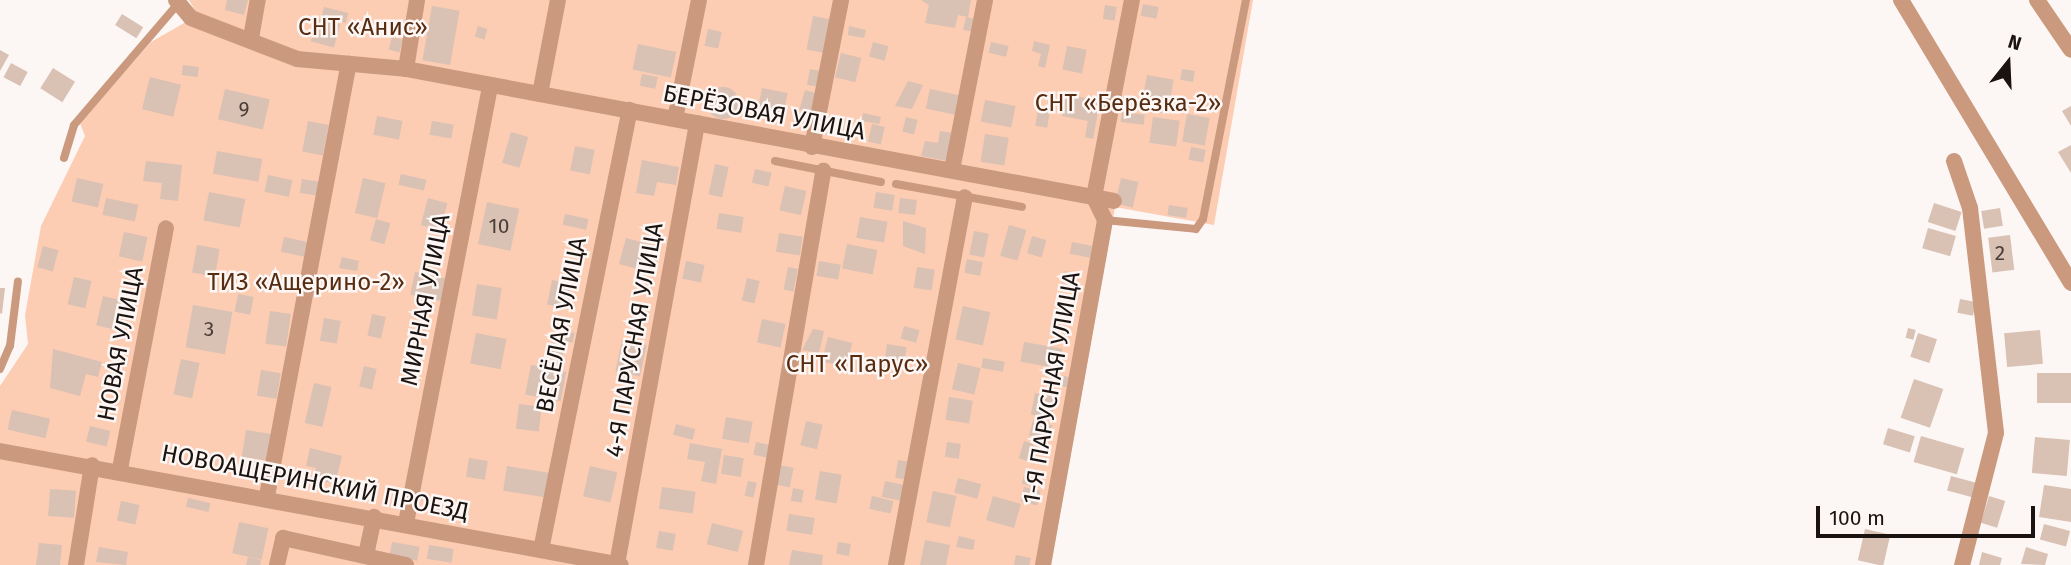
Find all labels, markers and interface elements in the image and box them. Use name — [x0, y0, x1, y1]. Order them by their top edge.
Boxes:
park label: СНТ «Анис» — [298, 14, 428, 42]
north arrow — [1973, 28, 2043, 98]
text: N — [2005, 30, 2024, 55]
street label: БЕРЁЗОВАЯ УЛИЦА — [660, 79, 868, 147]
park label: СНТ «Берёзка-2» — [1035, 90, 1221, 118]
house number: 9 — [238, 96, 250, 122]
street label: МИРНАЯ УЛИЦА — [395, 212, 457, 388]
house number: 10 — [489, 213, 509, 239]
street label: 4-Я ПАРУСНАЯ УЛИЦА — [600, 220, 670, 460]
street label: ВЕСЁЛАЯ УЛИЦА — [531, 235, 593, 415]
house number: 2 — [1995, 240, 2005, 266]
street label: НОВАЯ УЛИЦА — [92, 264, 150, 424]
park label: ТИЗ «Ащерино-2» — [207, 269, 405, 297]
street label: 1-Я ПАРУСНАЯ УЛИЦА — [1017, 270, 1087, 506]
house number: 3 — [204, 316, 214, 342]
park label: СНТ «Парус» — [786, 351, 928, 379]
street label: НОВОАЩЕРИНСКИЙ ПРОЕЗД — [159, 439, 471, 527]
scale bar — [1819, 491, 2038, 536]
text: 100 m — [1829, 505, 1885, 531]

